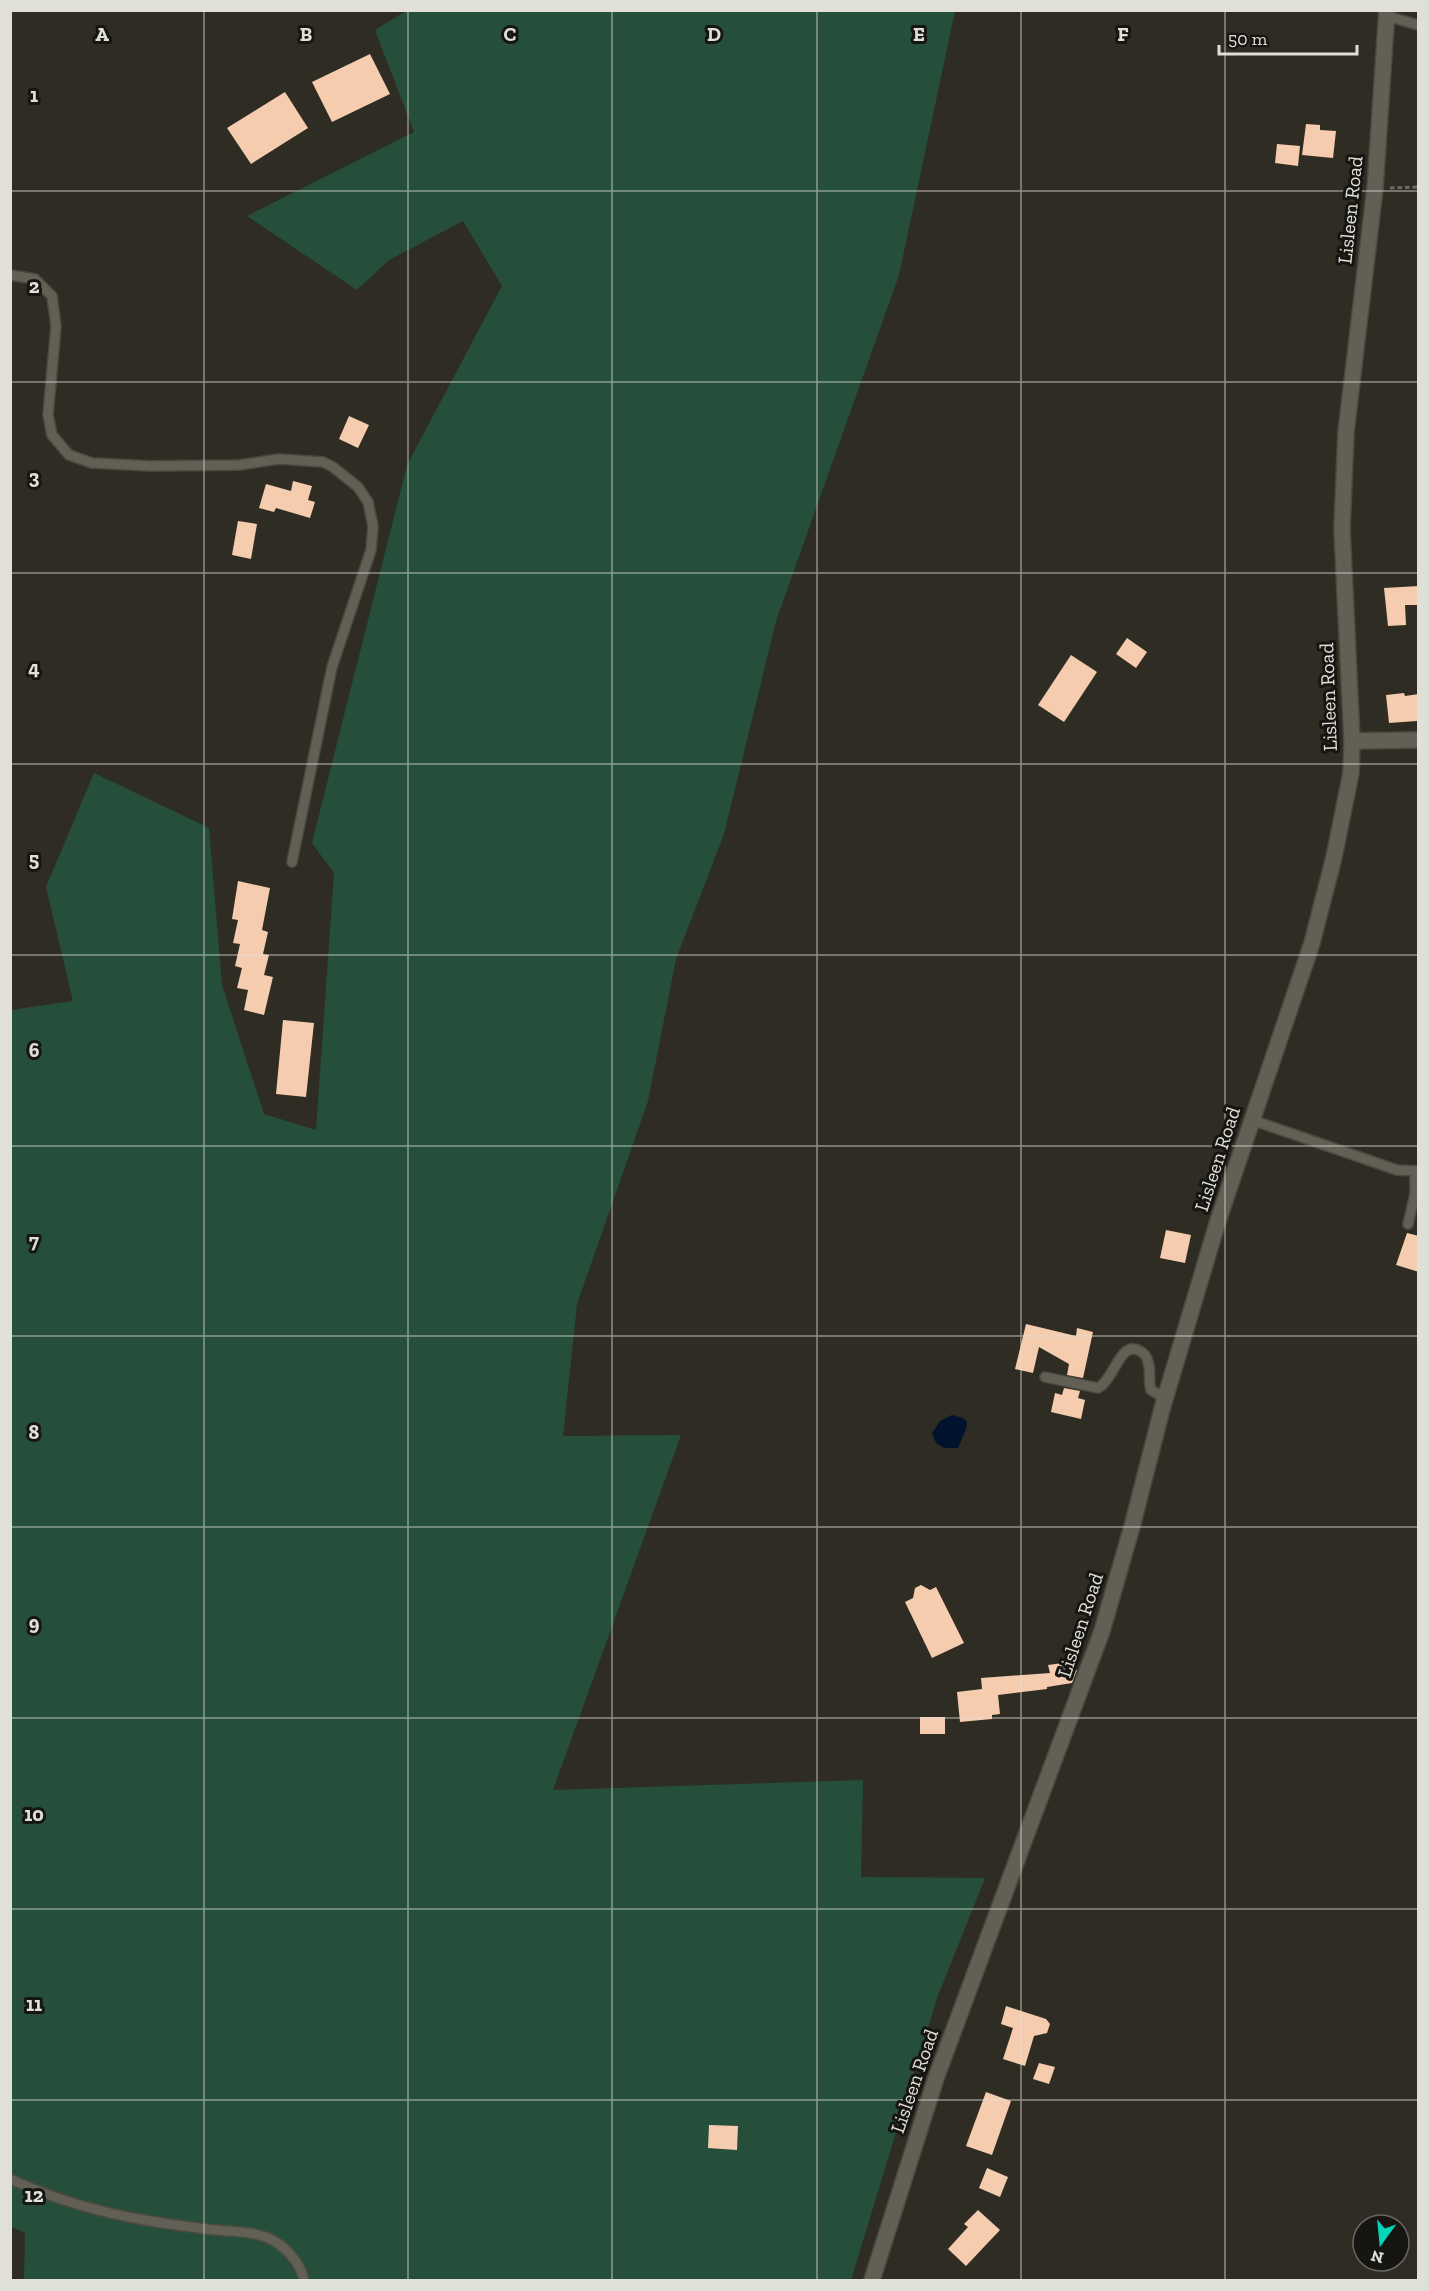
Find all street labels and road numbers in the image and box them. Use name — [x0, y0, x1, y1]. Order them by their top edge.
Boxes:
street label: Lisleen Road — [1332, 155, 1368, 265]
street label: Lisleen Road — [1314, 642, 1342, 752]
street label: Lisleen Road — [1189, 1104, 1245, 1214]
street label: Lisleen Road — [1052, 1570, 1108, 1680]
street label: Lisleen Road — [885, 2026, 943, 2136]

